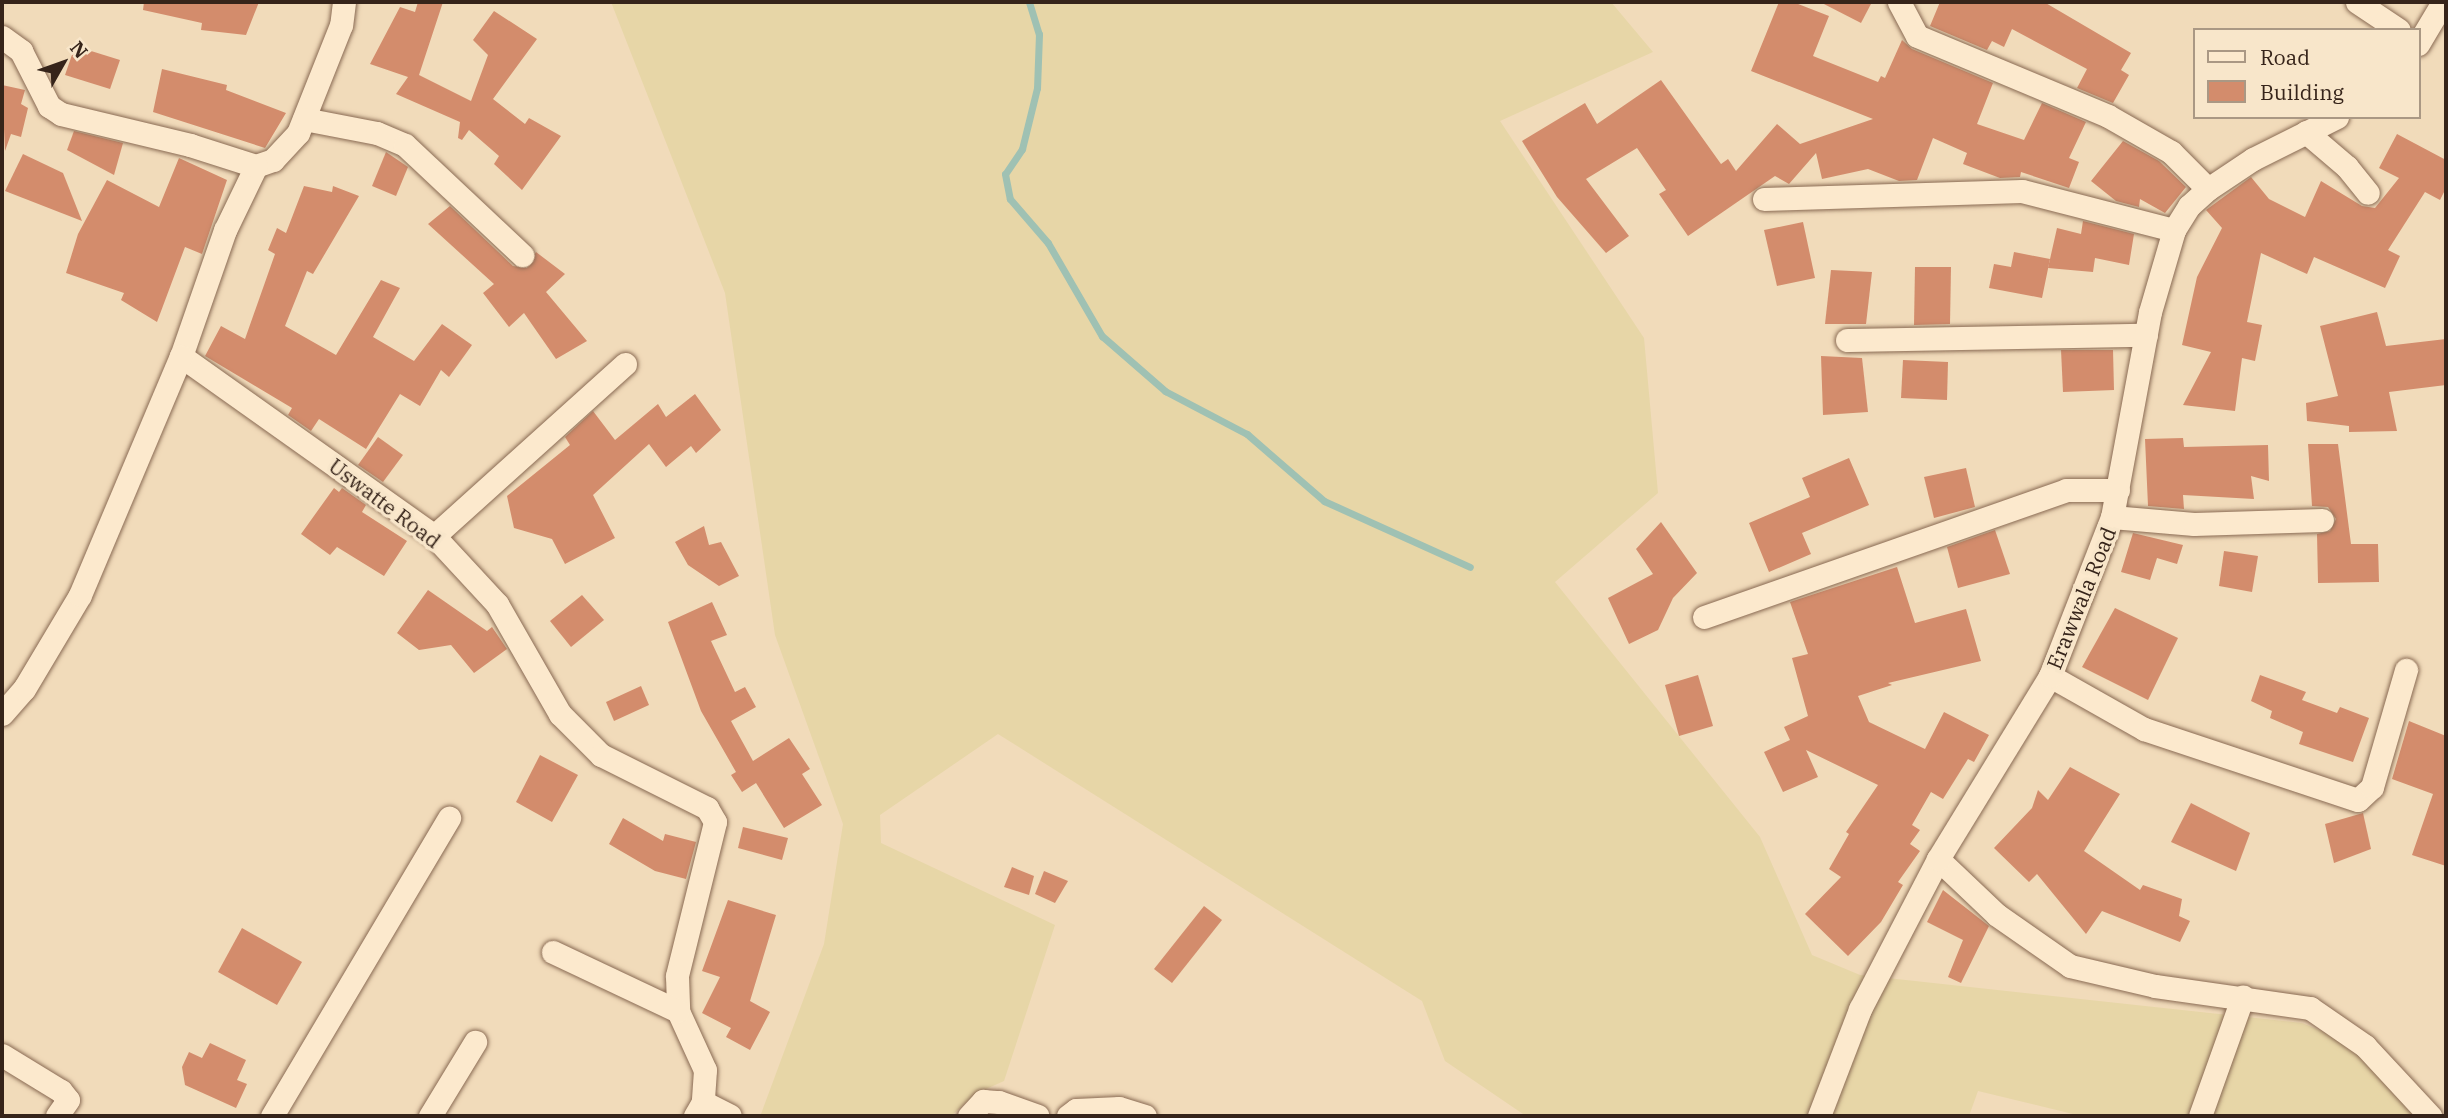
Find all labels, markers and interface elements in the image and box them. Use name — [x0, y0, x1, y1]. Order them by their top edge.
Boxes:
north arrow — [28, 28, 98, 98]
legend — [2192, 28, 2420, 119]
text: N — [65, 36, 93, 63]
text: Road — [2260, 43, 2310, 71]
text: Building — [2260, 78, 2344, 106]
street label: Uswatte Road — [324, 453, 446, 553]
street label: Erawwala Road — [2041, 523, 2121, 673]

